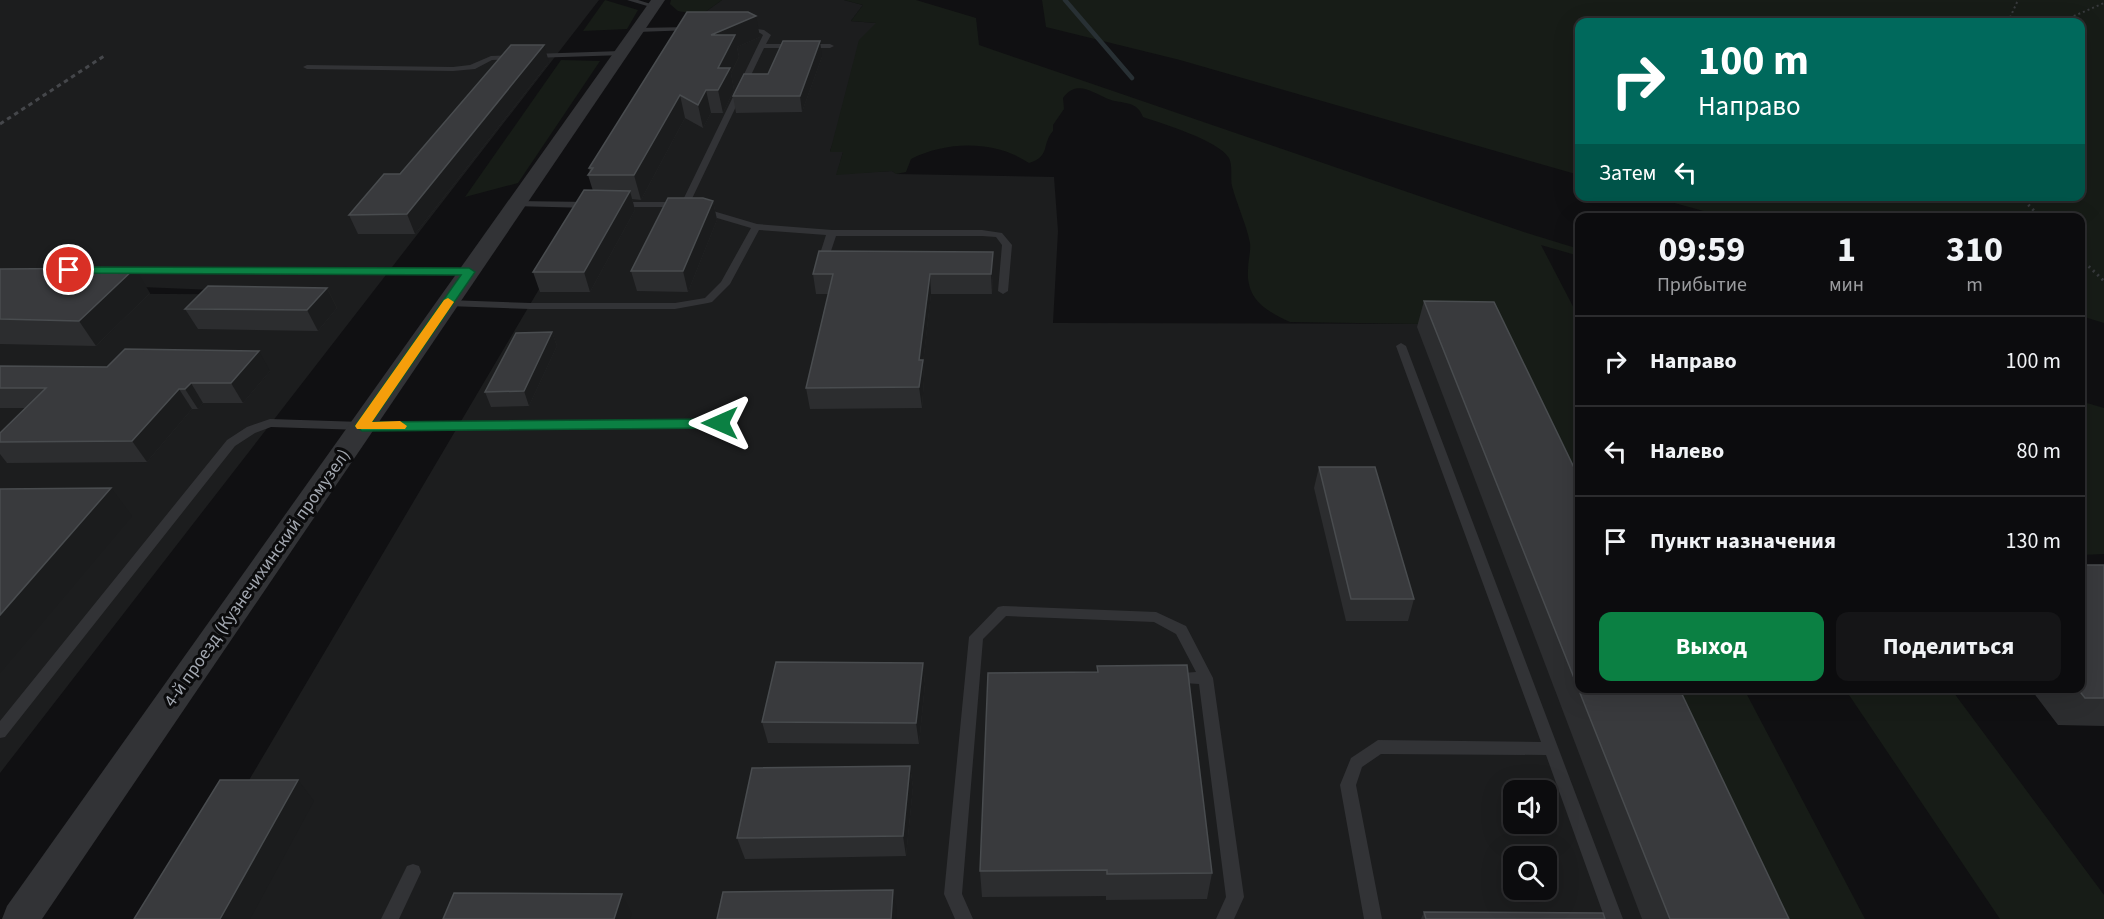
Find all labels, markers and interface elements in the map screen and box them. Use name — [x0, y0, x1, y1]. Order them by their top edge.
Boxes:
text: 100 m — [1698, 31, 1809, 91]
icon: right — [1599, 42, 1677, 120]
text: Направо — [1698, 87, 1801, 126]
icon: left — [1669, 156, 1702, 189]
text: Затем — [1599, 157, 1657, 189]
text: 09:59 — [1659, 224, 1745, 275]
text: 1 — [1837, 224, 1856, 275]
text: 310 — [1946, 224, 2003, 275]
pin — [43, 244, 94, 295]
icon: arrive — [52, 253, 85, 286]
text: Прибытие — [1657, 271, 1747, 299]
text: мин — [1829, 271, 1864, 299]
text: m — [1966, 271, 1983, 299]
icon: right — [1599, 345, 1632, 378]
text: Направо — [1650, 345, 1737, 377]
text: 100 m — [2006, 345, 2061, 377]
position arrow — [688, 391, 752, 455]
icon: left — [1599, 435, 1632, 468]
text: Налево — [1650, 435, 1724, 467]
text: 80 m — [2016, 435, 2061, 467]
street label: 4-й проезд (Кузнечихинский промузел) — [158, 444, 356, 712]
icon: arrive — [1599, 525, 1632, 558]
text: Пункт назначения — [1650, 525, 1836, 557]
text: 130 m — [2006, 525, 2061, 557]
button: Выход — [1599, 612, 1824, 681]
button: Поделиться — [1836, 612, 2061, 681]
map controls — [1503, 780, 1557, 900]
button: sound — [1503, 780, 1557, 834]
button: search — [1503, 846, 1557, 900]

